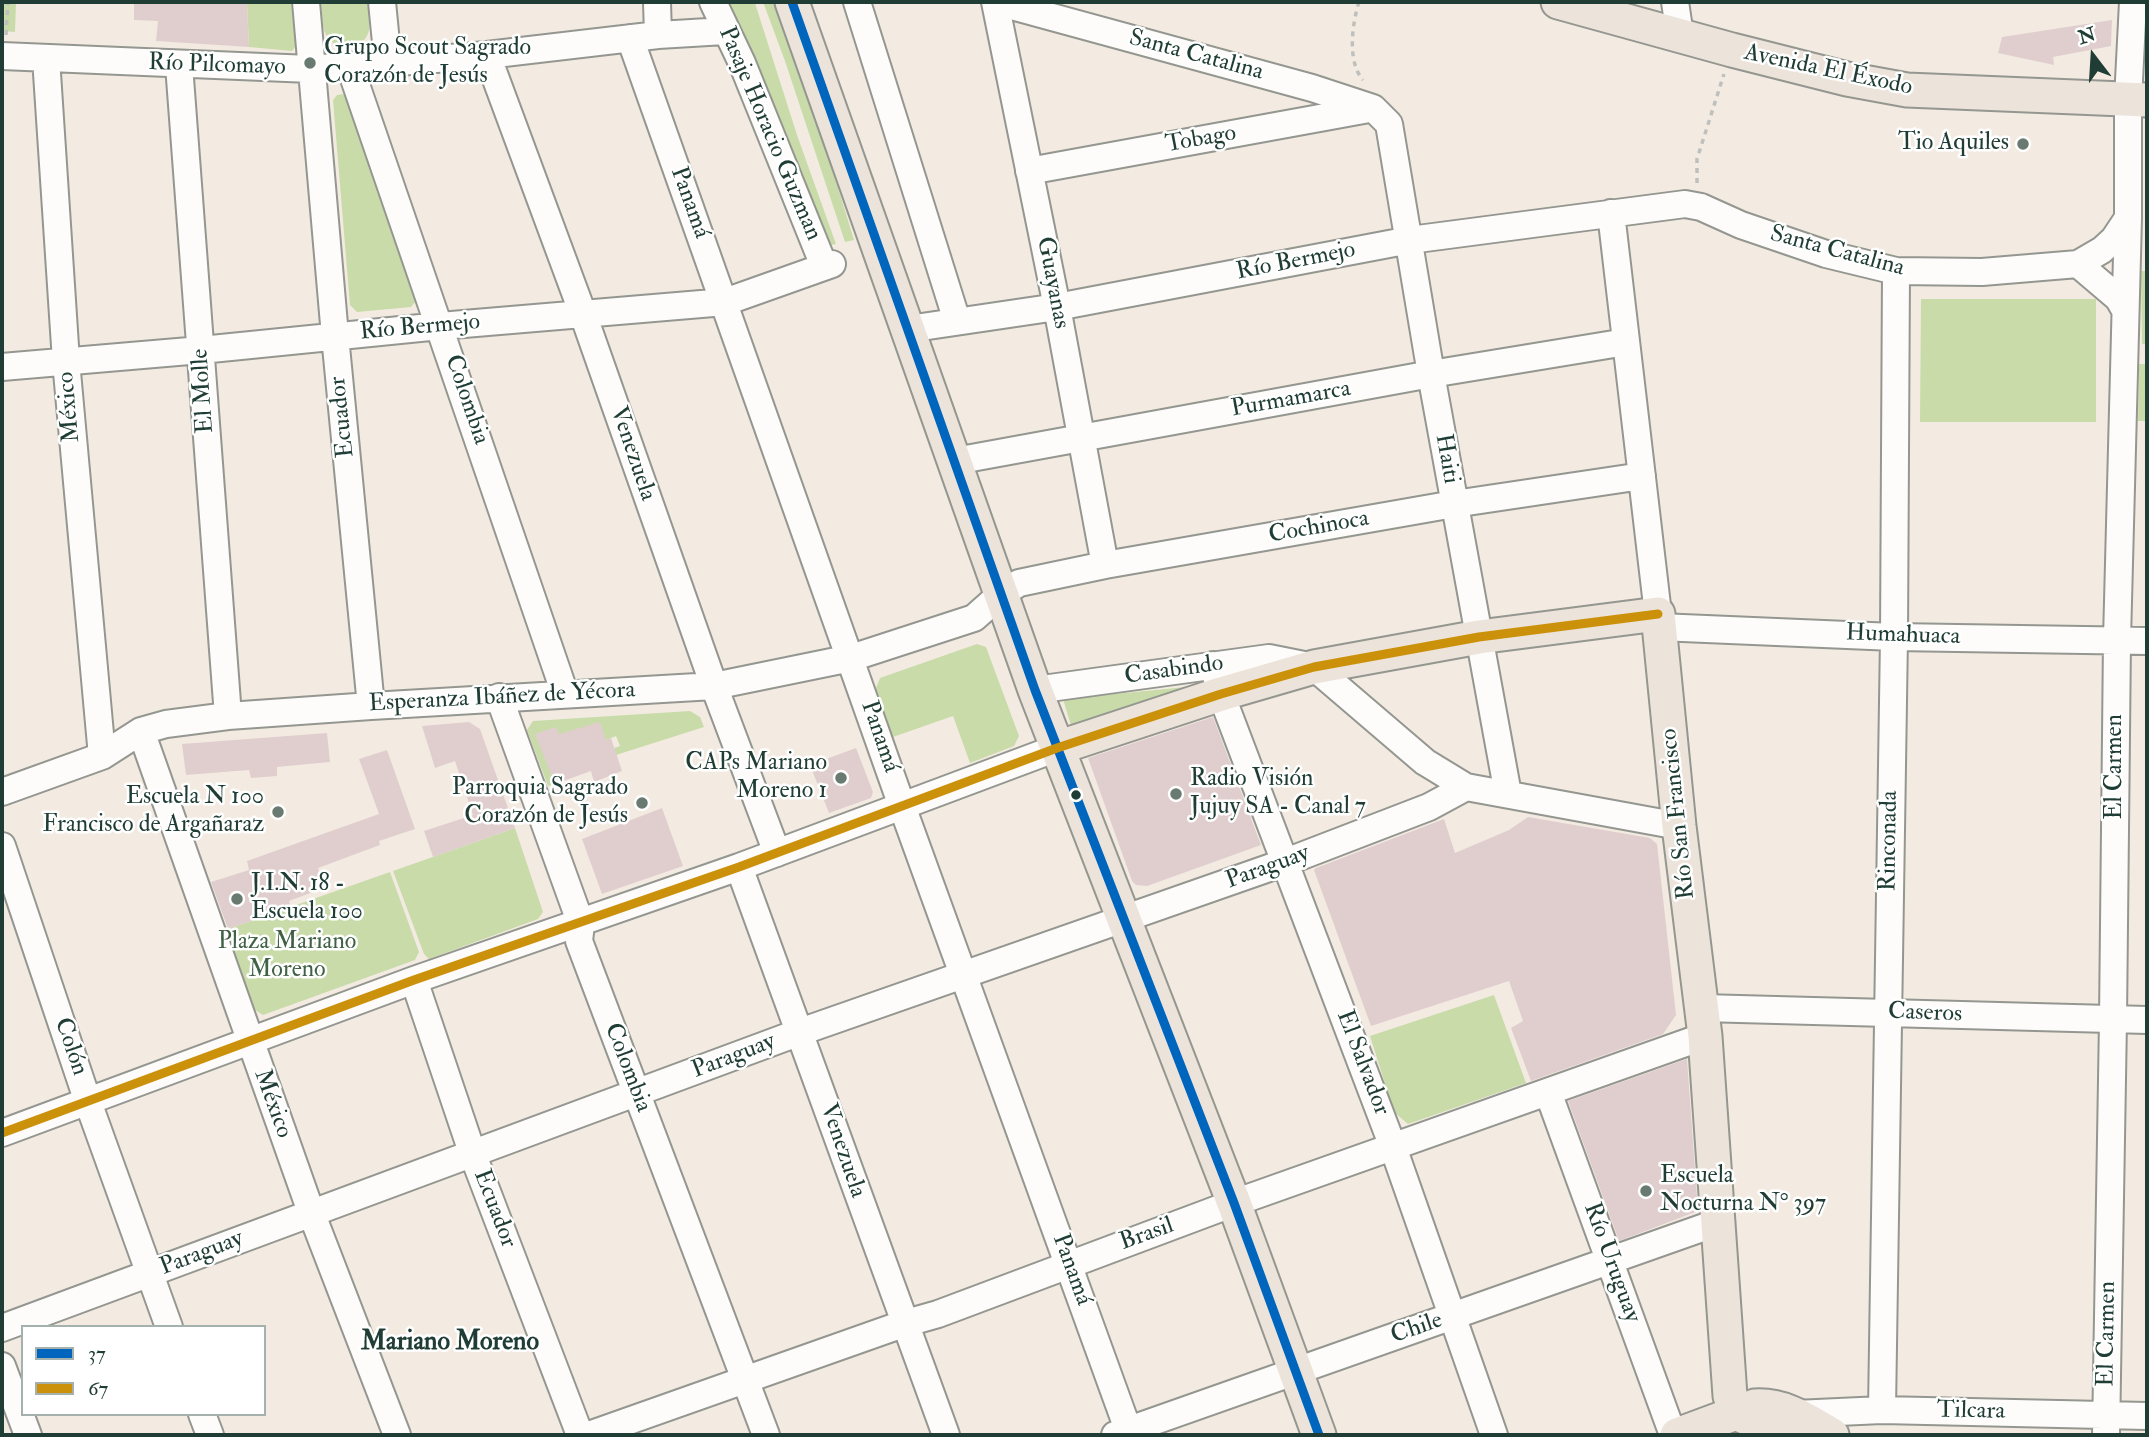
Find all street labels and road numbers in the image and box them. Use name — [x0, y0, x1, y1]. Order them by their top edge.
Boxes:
street label: Pasaje Horacio Guzman — [711, 23, 827, 245]
street label: Santa Catalina — [1126, 24, 1266, 88]
street label: Avenida El Éxodo — [1741, 39, 1915, 103]
street label: Río Pilcomayo — [148, 49, 286, 83]
street label: Tobago — [1163, 120, 1239, 160]
street label: Panamá — [663, 163, 715, 243]
street label: Santa Catalina — [1767, 220, 1907, 284]
street label: Guayanas — [1029, 235, 1075, 331]
street label: Río Bermejo — [1234, 236, 1358, 288]
street label: Río Bermejo — [359, 308, 481, 348]
street label: El Molle — [187, 348, 221, 434]
street label: Colombia — [437, 351, 495, 449]
street label: México — [53, 370, 87, 444]
street label: Ecuador — [324, 375, 362, 459]
street label: Purmamarca — [1229, 375, 1353, 425]
street label: Venezuela — [603, 403, 661, 505]
street label: Haiti — [1427, 432, 1465, 486]
street label: Cochinoca — [1267, 505, 1371, 551]
street label: Humahuaca — [1845, 620, 1961, 652]
street label: Casabindo — [1123, 650, 1225, 692]
street label: Esperanza Ibáñez de Yécora — [368, 677, 636, 719]
street label: Panamá — [853, 697, 905, 777]
street label: El Carmen — [2102, 714, 2130, 820]
street label: Río San Francisco — [1656, 727, 1702, 901]
street label: Rinconada — [1875, 790, 1905, 892]
street label: Paraguay — [1222, 840, 1314, 896]
street label: Caseros — [1887, 998, 1963, 1030]
street label: El Salvador — [1329, 1006, 1395, 1120]
street label: Colón — [47, 1014, 93, 1080]
street label: Colombia — [597, 1019, 657, 1117]
street label: Paraguay — [688, 1028, 780, 1086]
street label: México — [246, 1066, 298, 1142]
street label: Venezuela — [813, 1100, 871, 1202]
street label: Ecuador — [466, 1166, 522, 1252]
street label: Río Uruguay — [1576, 1199, 1646, 1327]
street label: Brasil — [1116, 1212, 1178, 1258]
street label: Paraguay — [156, 1225, 248, 1283]
street label: Panamá — [1045, 1230, 1097, 1310]
street label: El Carmen — [2093, 1281, 2123, 1387]
street label: Chile — [1387, 1307, 1447, 1351]
street label: Tilcara — [1937, 1397, 2005, 1427]

